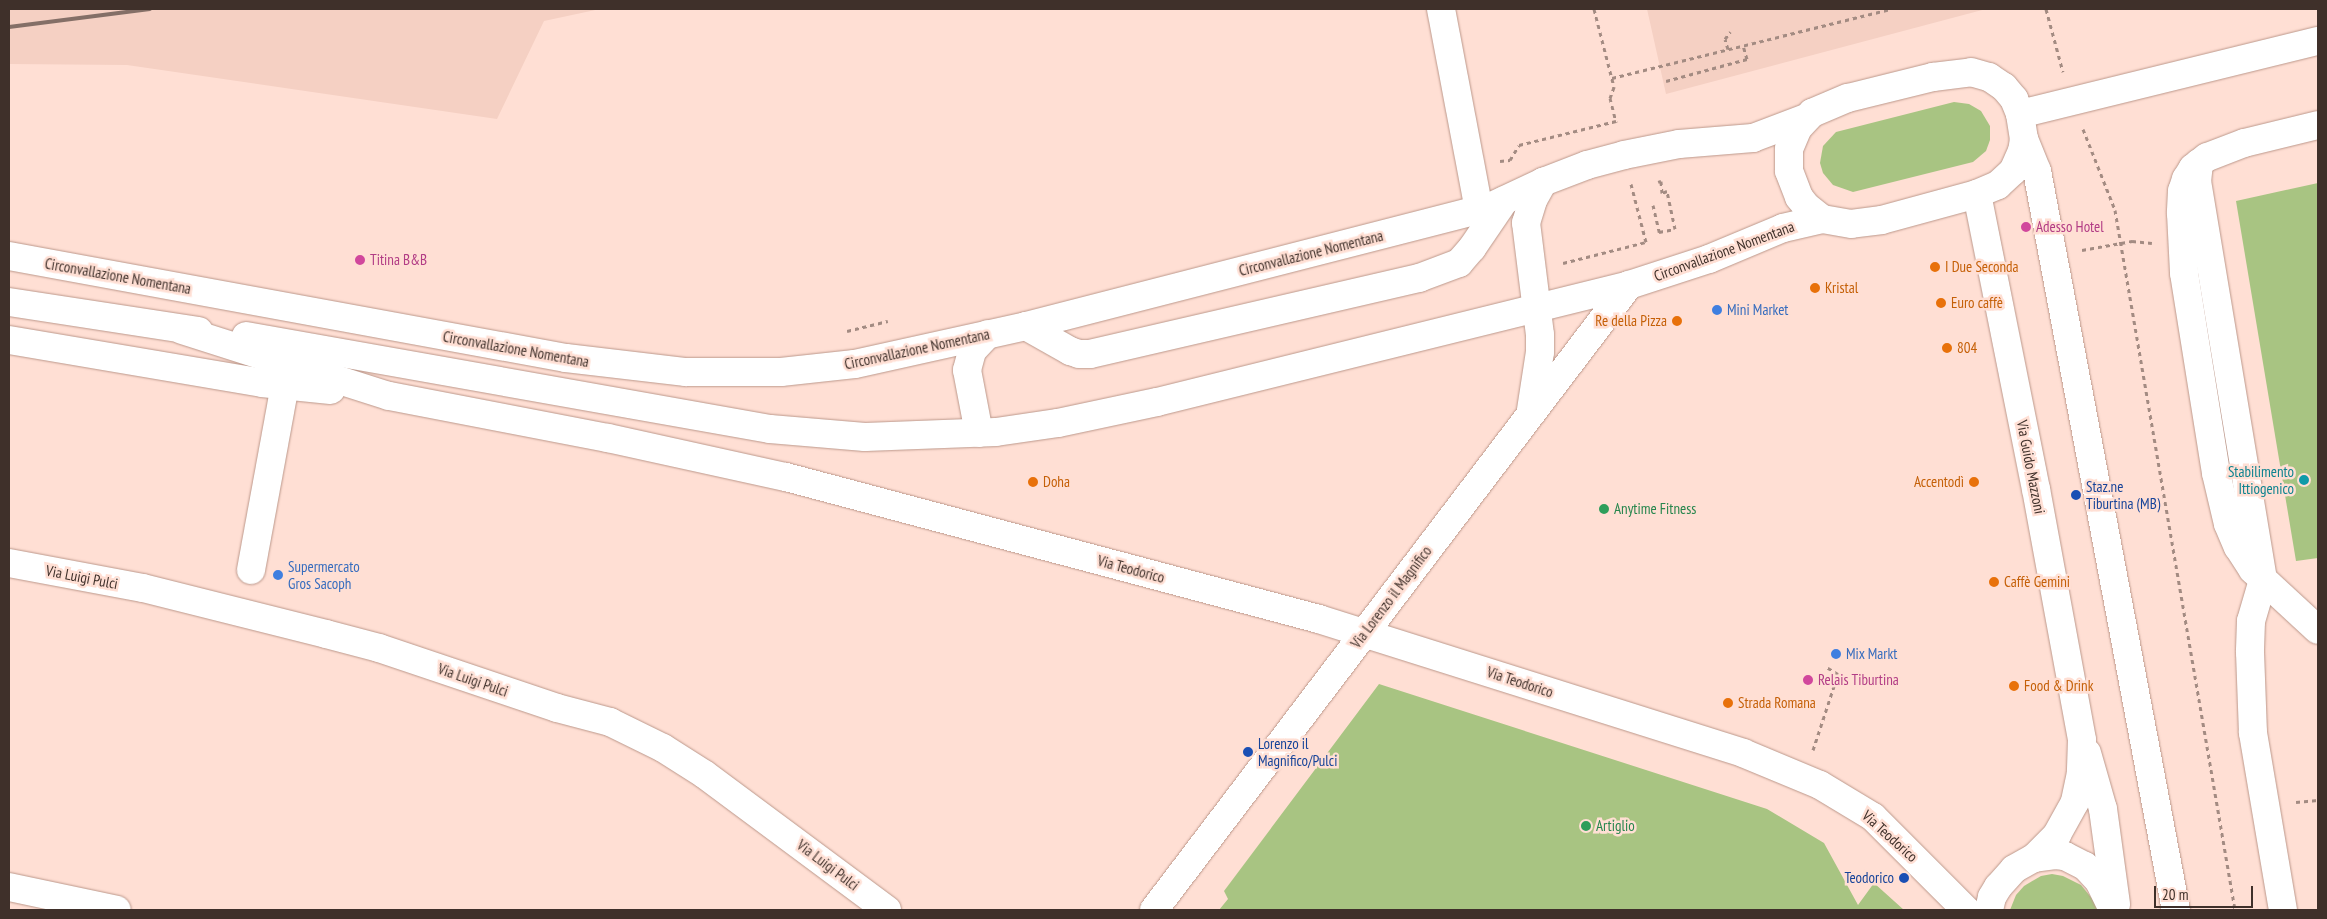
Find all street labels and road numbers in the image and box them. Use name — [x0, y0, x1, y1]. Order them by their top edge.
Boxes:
street label: Circonvallazione Nomentana — [1651, 217, 1797, 285]
street label: Circonvallazione Nomentana — [1237, 226, 1385, 280]
street label: Circonvallazione Nomentana — [44, 254, 192, 298]
street label: Circonvallazione Nomentana — [843, 325, 991, 373]
street label: Circonvallazione Nomentana — [442, 327, 590, 371]
street label: Via Guido Mazzoni — [2013, 419, 2049, 515]
street label: Via Lorenzo il Magnifico — [1347, 542, 1435, 652]
street label: Via Teodorico — [1095, 551, 1167, 587]
street label: Via Luigi Pulci — [44, 561, 120, 593]
street label: Via Luigi Pulci — [436, 660, 510, 700]
street label: Via Teodorico — [1484, 663, 1556, 701]
street label: Via Teodorico — [1858, 806, 1922, 866]
street label: Via Luigi Pulci — [793, 836, 863, 894]

